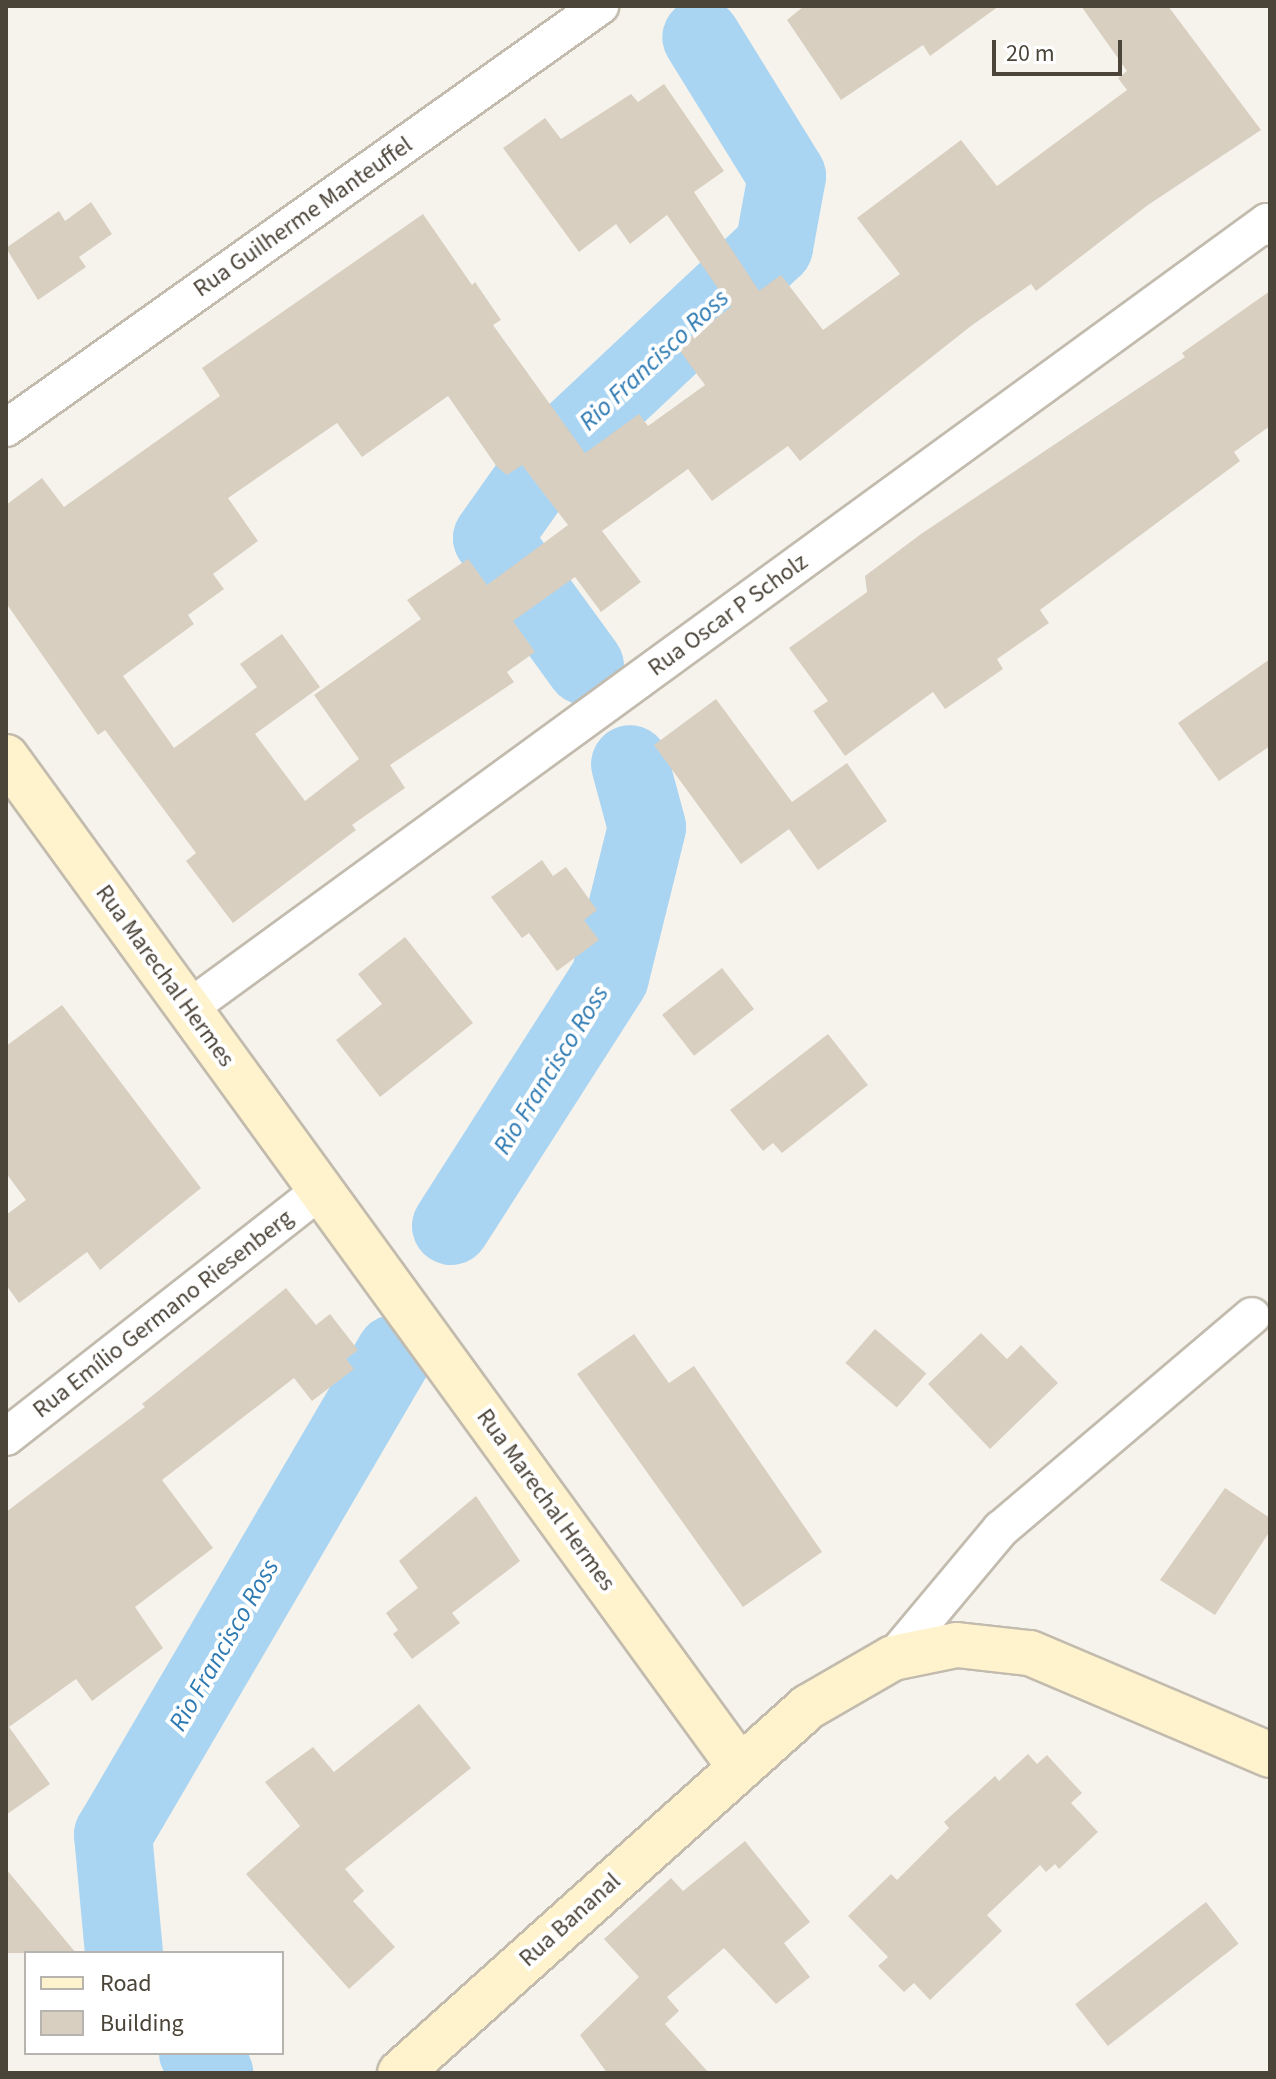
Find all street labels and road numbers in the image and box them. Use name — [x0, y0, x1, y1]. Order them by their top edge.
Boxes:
street label: Rua Guilherme Manteuffel — [188, 131, 418, 303]
street label: Rua Oscar P Scholz — [643, 547, 813, 683]
street label: Rua Marechal Hermes — [89, 879, 241, 1073]
street label: Rua Emílio Germano Riesenberg — [27, 1204, 299, 1424]
street label: Rua Marechal Hermes — [470, 1403, 622, 1597]
street label: Rua Bananal — [513, 1867, 627, 1973]

